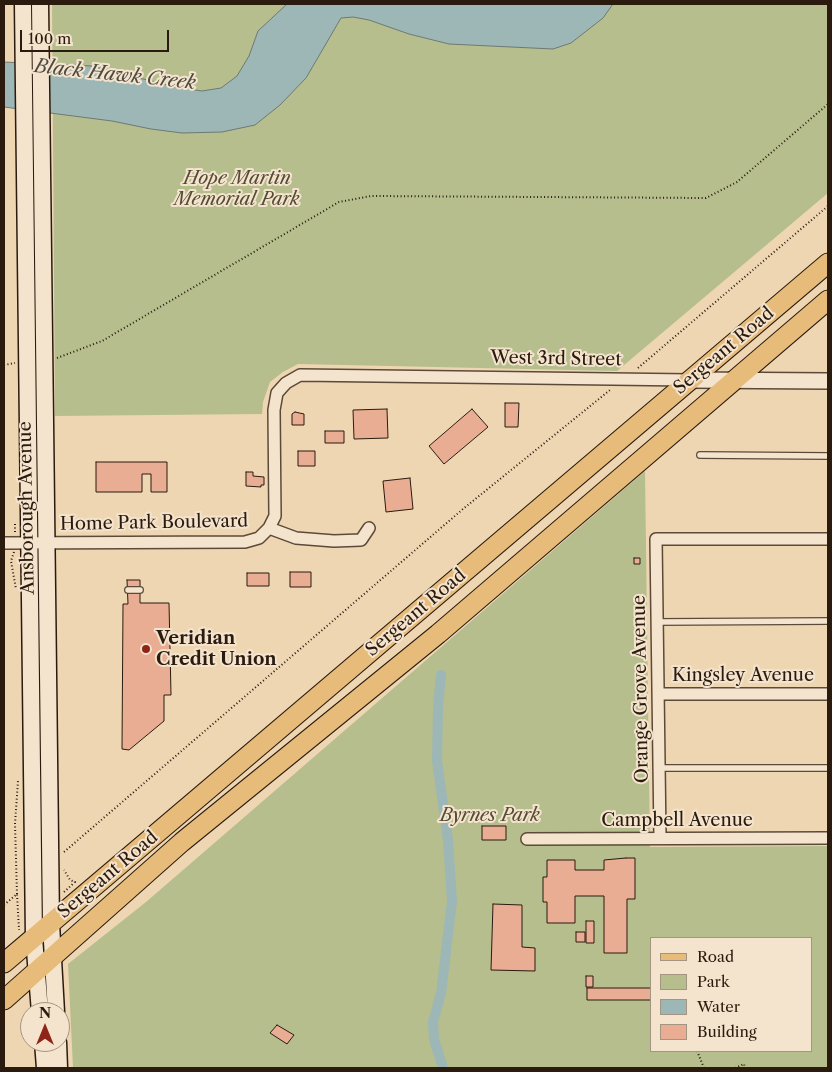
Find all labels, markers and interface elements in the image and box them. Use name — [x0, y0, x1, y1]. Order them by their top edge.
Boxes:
scale bar — [22, 20, 171, 52]
text: 100 m — [28, 29, 71, 48]
water label: Black Hawk Creek — [33, 55, 197, 95]
park label: Hope Martin Memorial Park — [174, 168, 300, 210]
street label: Sergeant Road — [669, 303, 779, 399]
street label: West 3rd Street — [490, 347, 622, 371]
street label: Ansborough Avenue — [15, 421, 39, 595]
street label: Home Park Boulevard — [60, 511, 248, 535]
street label: Sergeant Road — [361, 565, 471, 661]
street label: Orange Grove Avenue — [629, 595, 653, 783]
place label: Veridian Credit Union — [156, 628, 277, 670]
marker: Veridian Credit Union — [140, 643, 152, 655]
street label: Kingsley Avenue — [672, 665, 814, 687]
park label: Byrnes Park — [440, 805, 540, 827]
street label: Campbell Avenue — [601, 810, 753, 832]
street label: Sergeant Road — [53, 827, 163, 923]
legend — [650, 937, 812, 1052]
text: Road — [697, 947, 734, 966]
text: Park — [697, 972, 730, 991]
text: Water — [697, 997, 740, 1016]
north arrow — [20, 1002, 70, 1052]
text: N — [39, 1004, 51, 1022]
text: Building — [697, 1022, 757, 1041]

